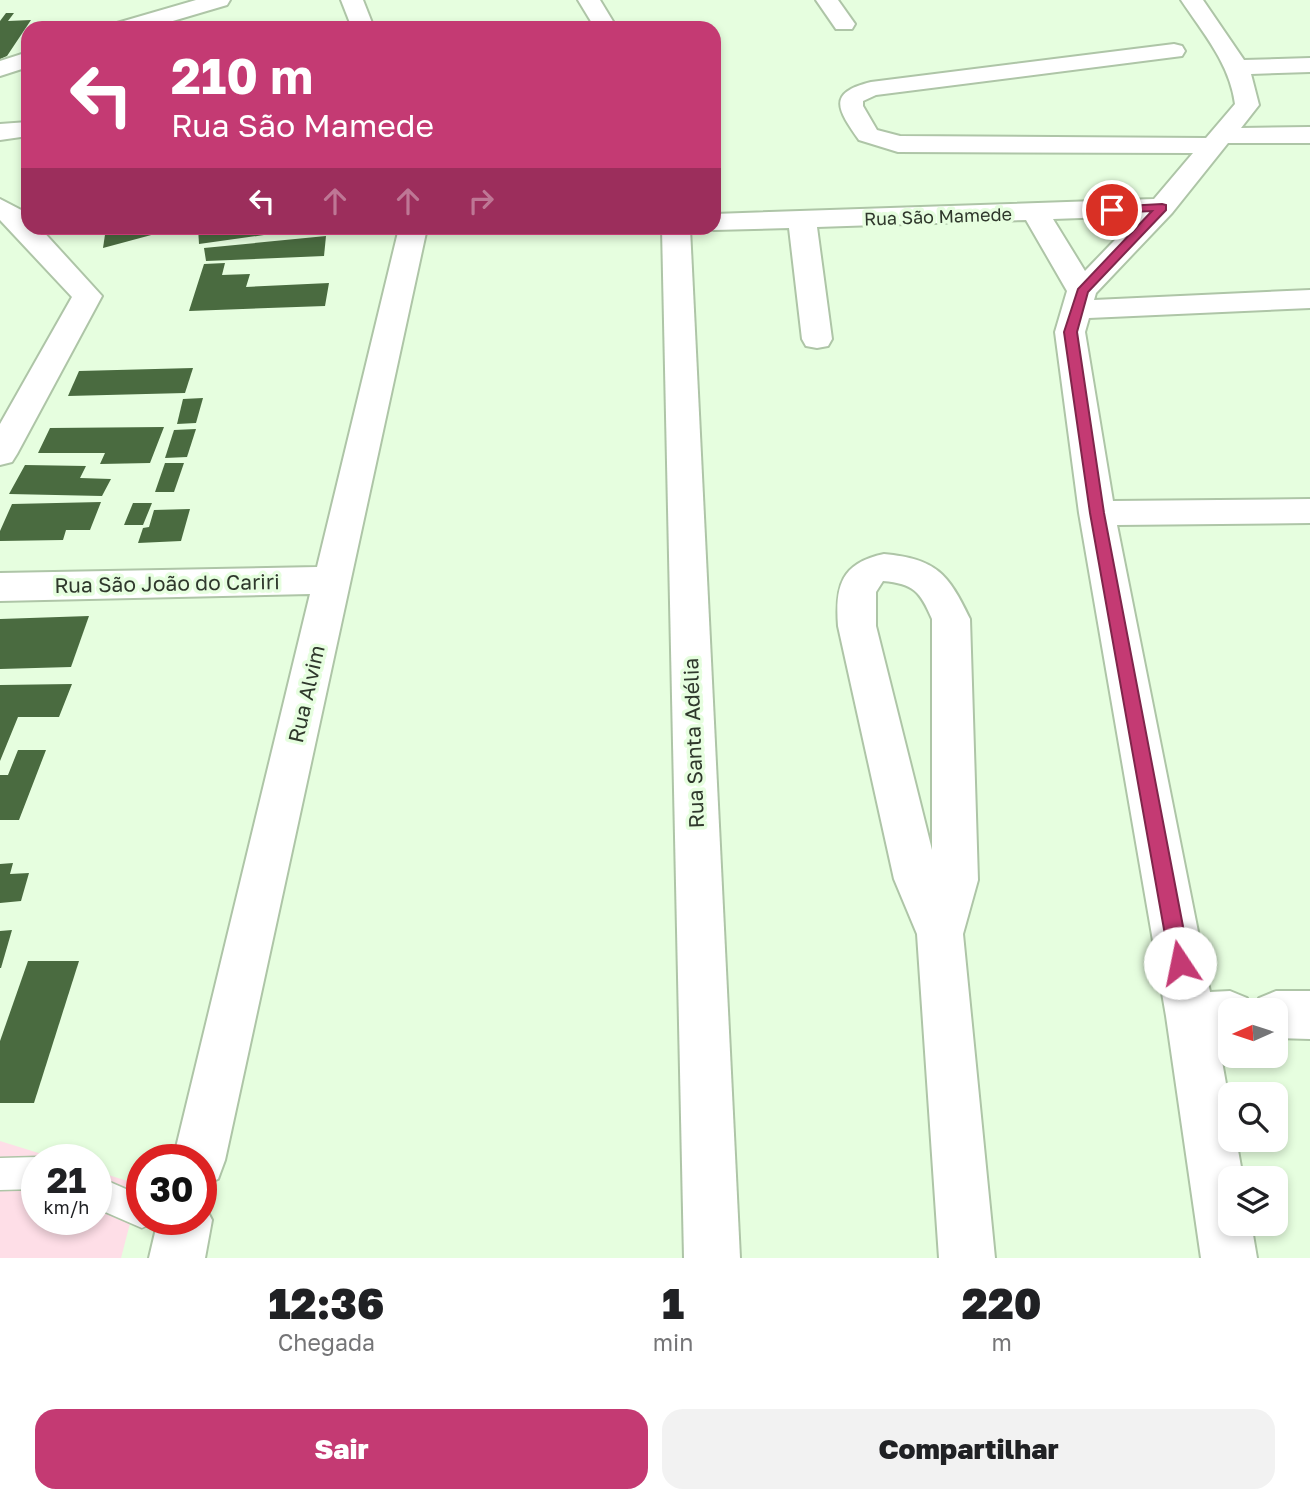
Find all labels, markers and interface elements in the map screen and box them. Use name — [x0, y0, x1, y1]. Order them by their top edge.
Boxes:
text: 210 m — [171, 46, 313, 105]
icon: left — [56, 49, 147, 140]
text: Rua São Mamede — [171, 106, 434, 144]
pin — [1082, 180, 1142, 240]
icon: left — [243, 182, 281, 220]
icon: ahead — [316, 182, 354, 220]
icon: ahead — [389, 182, 427, 220]
icon: right — [462, 182, 500, 220]
icon: arrive — [1093, 191, 1131, 229]
street label: Rua São Mamede — [864, 202, 1012, 230]
street label: Rua São João do Cariri — [54, 568, 280, 598]
street label: Rua Alvim — [282, 642, 330, 745]
street label: Rua Santa Adélia — [677, 657, 709, 829]
position arrow — [1143, 926, 1217, 1000]
north arrow — [1218, 998, 1288, 1068]
map controls — [1218, 998, 1288, 1236]
button: search — [1218, 1082, 1288, 1152]
speed limit sign: 30 — [126, 1144, 217, 1235]
text: 21 — [47, 1159, 86, 1201]
button: layers — [1218, 1166, 1288, 1236]
text: km/h — [44, 1196, 89, 1218]
text: 12:36 — [268, 1278, 384, 1328]
text: 1 — [662, 1278, 684, 1328]
text: 220 — [962, 1278, 1042, 1328]
text: Chegada — [278, 1328, 375, 1356]
text: min — [653, 1328, 693, 1356]
text: m — [991, 1328, 1012, 1356]
button: Sair — [35, 1409, 648, 1489]
button: Compartilhar — [662, 1409, 1275, 1489]

